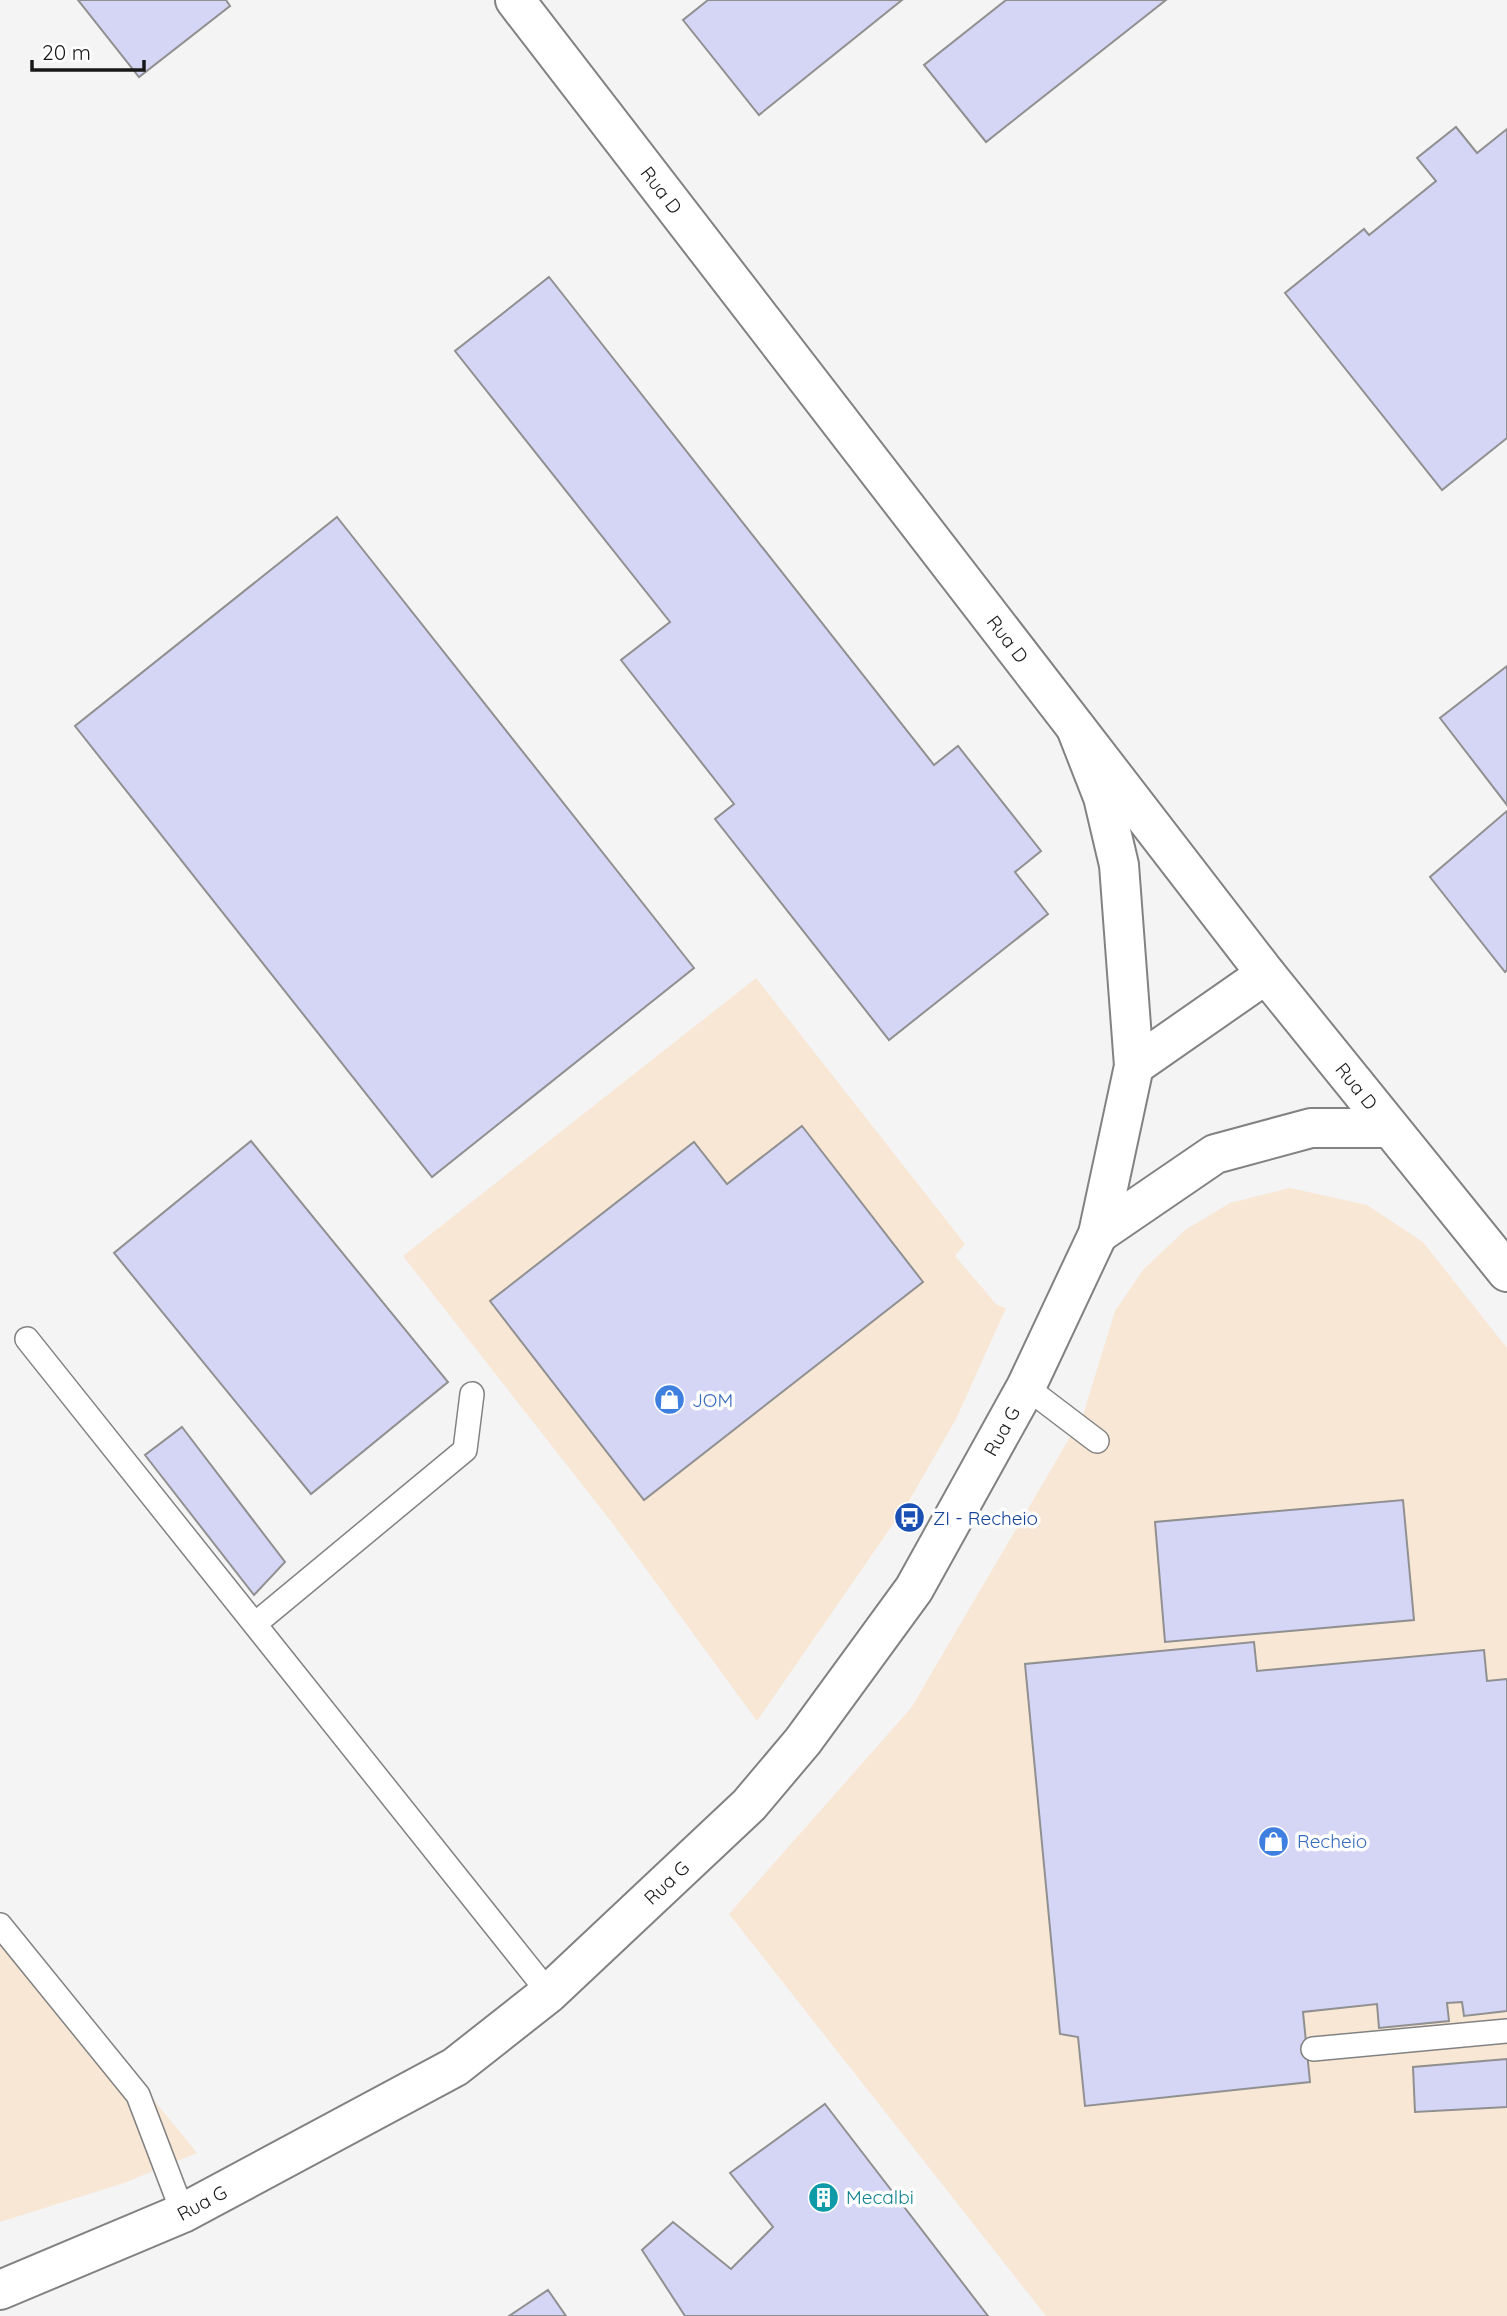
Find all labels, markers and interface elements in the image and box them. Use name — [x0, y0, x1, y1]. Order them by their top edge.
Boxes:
scale bar — [32, 28, 144, 72]
text: 20 m — [42, 39, 91, 65]
street label: Rua D — [636, 161, 687, 219]
street label: Rua D — [982, 610, 1034, 668]
street label: Rua D — [1330, 1058, 1383, 1114]
shop icon: JOM — [652, 1383, 686, 1417]
place label: JOM — [692, 1388, 733, 1412]
street label: Rua G — [978, 1402, 1025, 1460]
bus stop icon: ZI - Recheio — [893, 1501, 927, 1535]
place label: ZI - Recheio — [933, 1506, 1038, 1530]
shop icon: Recheio — [1257, 1824, 1291, 1858]
place label: Recheio — [1297, 1829, 1367, 1853]
street label: Rua G — [639, 1856, 694, 1910]
street label: Rua G — [173, 2180, 231, 2226]
building icon: Mecalbi — [806, 2180, 840, 2214]
place label: Mecalbi — [846, 2185, 914, 2209]

